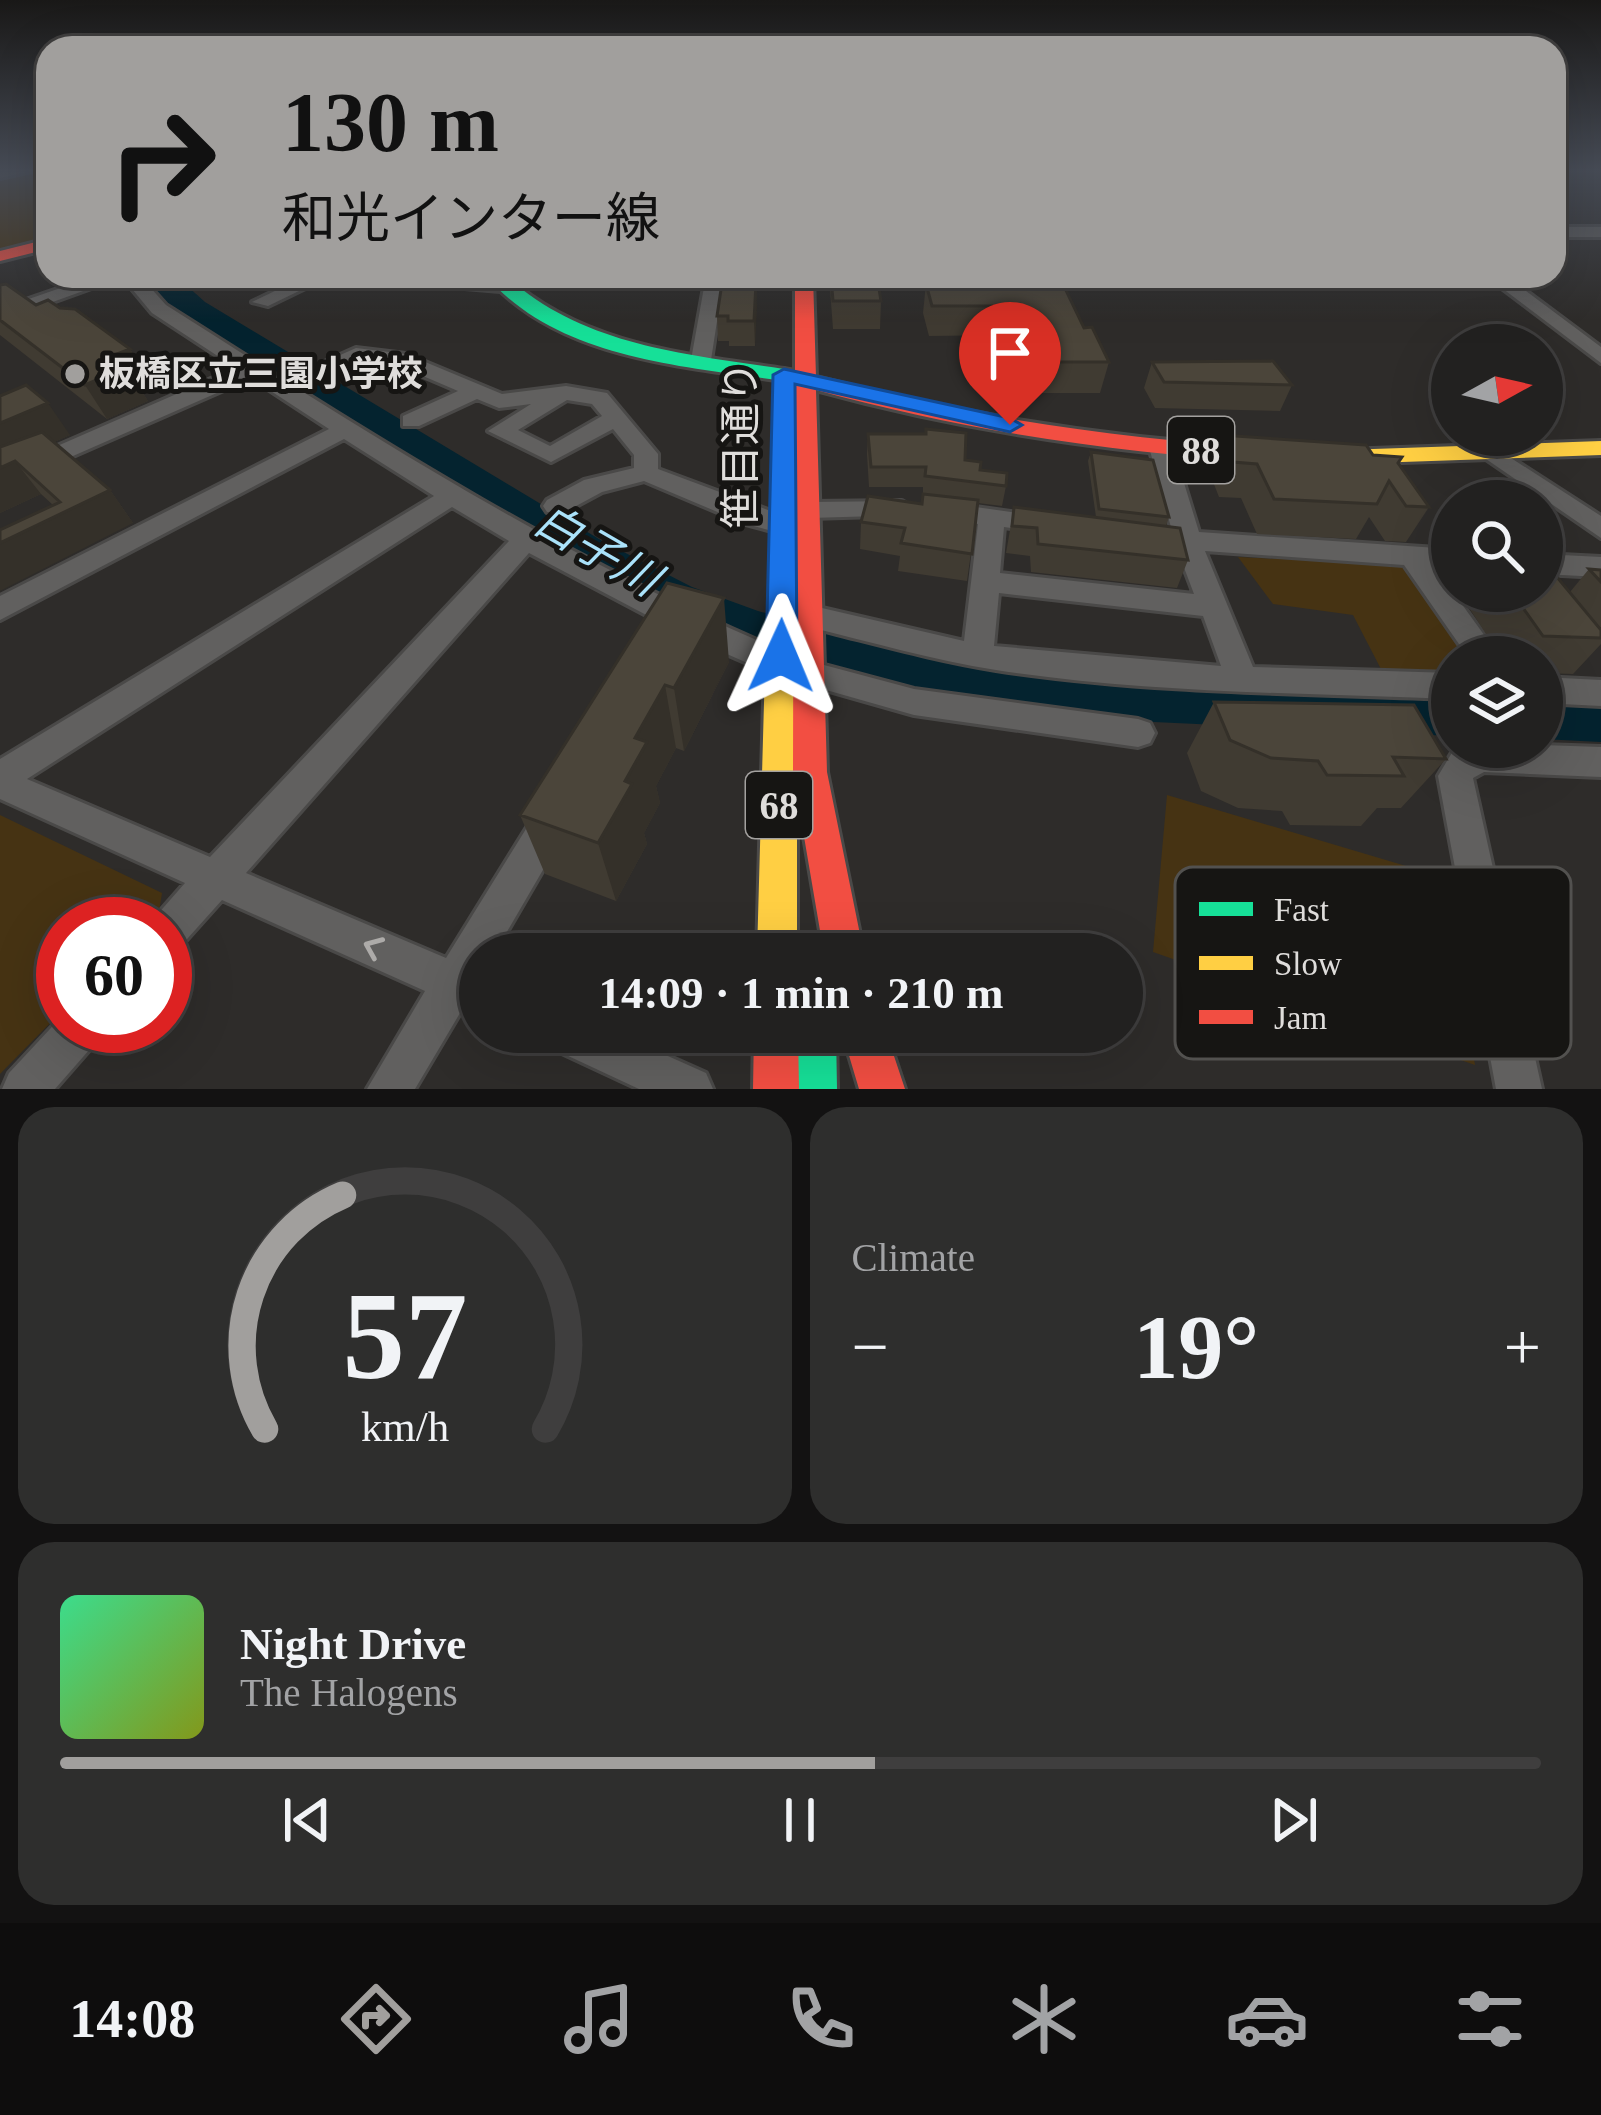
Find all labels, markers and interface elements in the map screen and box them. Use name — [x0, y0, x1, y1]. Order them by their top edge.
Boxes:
text: 130 m — [282, 76, 499, 169]
icon: right — [84, 84, 240, 240]
text: 和光インター線 — [282, 189, 660, 249]
pin — [959, 302, 1061, 425]
icon: arrive — [977, 320, 1043, 386]
north arrow — [1431, 324, 1563, 456]
map controls — [1431, 324, 1563, 768]
place label: 板橋区立三園小学校 — [99, 354, 423, 394]
marker: 板橋区立三園小学校 — [62, 361, 88, 387]
street label: 笹目通り — [718, 361, 764, 529]
road number: 88 — [1168, 417, 1234, 483]
button: search — [1431, 480, 1563, 612]
water label: 白子川 — [526, 495, 671, 607]
position arrow — [718, 593, 844, 719]
button: layers — [1431, 636, 1563, 768]
road number: 68 — [746, 772, 812, 838]
legend — [1175, 867, 1571, 1059]
text: Fast — [1274, 892, 1329, 928]
speed limit sign: 60 — [36, 897, 192, 1053]
one-way arrow — [363, 937, 384, 961]
text: Slow — [1274, 946, 1342, 982]
text: 14:09 · 1 min · 210 m — [599, 968, 1004, 1018]
text: Jam — [1274, 1000, 1327, 1036]
text: Climate — [852, 1236, 975, 1279]
text: 57 — [342, 1267, 467, 1405]
text: 19° — [1133, 1298, 1259, 1397]
text: − — [852, 1310, 889, 1383]
text: + — [1504, 1310, 1541, 1383]
text: km/h — [361, 1402, 449, 1449]
text: Night Drive — [240, 1619, 466, 1669]
text: The Halogens — [240, 1671, 458, 1714]
icon: previous — [274, 1787, 340, 1853]
icon: pause — [767, 1787, 833, 1853]
icon: next — [1261, 1787, 1327, 1853]
icon: directions — [334, 1977, 418, 2061]
icon: music — [557, 1977, 641, 2061]
icon: phone — [779, 1977, 863, 2061]
icon: climate — [1002, 1977, 1086, 2061]
icon: car — [1225, 1977, 1309, 2061]
icon: filters — [1448, 1977, 1532, 2061]
text: 14:08 — [69, 1989, 195, 2049]

